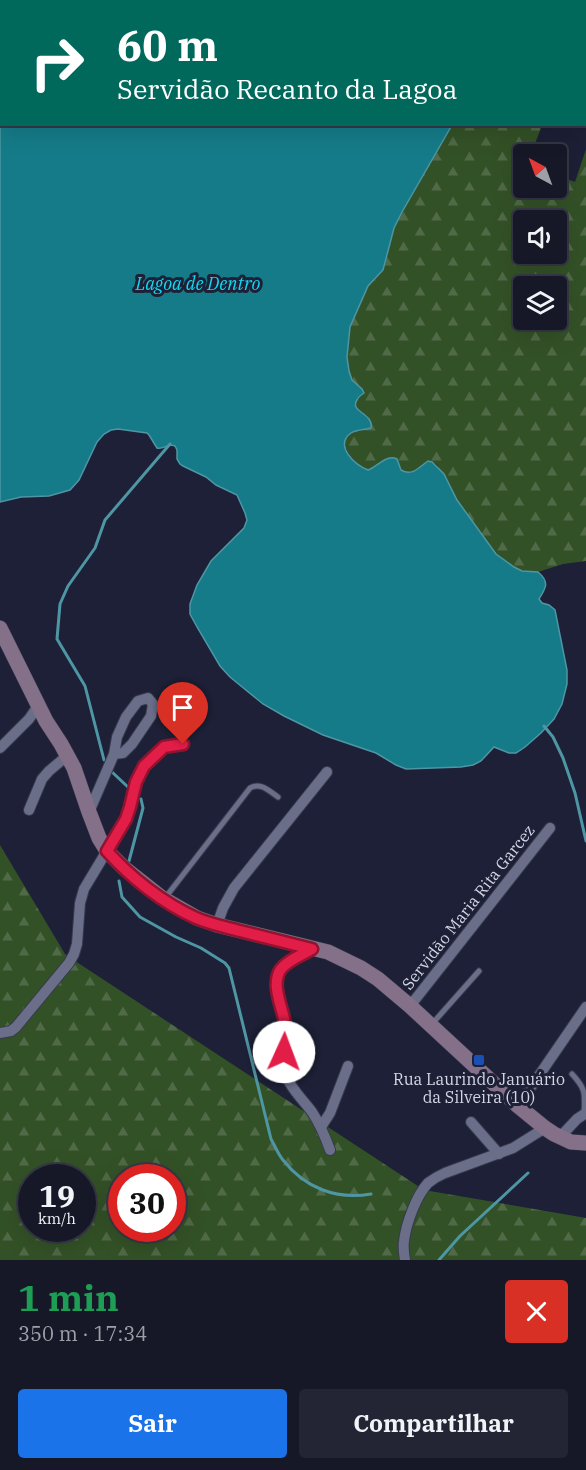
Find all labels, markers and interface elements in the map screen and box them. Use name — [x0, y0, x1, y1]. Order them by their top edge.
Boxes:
text: 60 m — [117, 18, 218, 73]
icon: right — [18, 24, 96, 102]
text: Servidão Recanto da Lagoa — [117, 71, 458, 106]
north arrow — [513, 144, 567, 198]
map controls — [513, 144, 567, 330]
button: sound — [513, 210, 567, 264]
water label: Lagoa de Dentro — [134, 272, 261, 295]
button: layers — [513, 276, 567, 330]
pin — [157, 682, 208, 744]
icon: arrive — [166, 691, 199, 724]
street label: Servidão Maria Rita Garcez — [397, 821, 539, 993]
position arrow — [252, 1020, 316, 1084]
marker: Rua Laurindo Januário da Silveira (10) — [472, 1053, 486, 1067]
place label: Rua Laurindo Januário da Silveira (10) — [393, 1069, 565, 1107]
speed limit sign: 30 — [108, 1164, 186, 1242]
text: 19 — [39, 1176, 75, 1215]
text: km/h — [38, 1209, 76, 1228]
text: 1 min — [18, 1274, 119, 1321]
button: close — [505, 1280, 568, 1343]
text: 350 m · 17:34 — [18, 1320, 147, 1347]
button: Sair — [18, 1389, 287, 1458]
button: Compartilhar — [299, 1389, 568, 1458]

